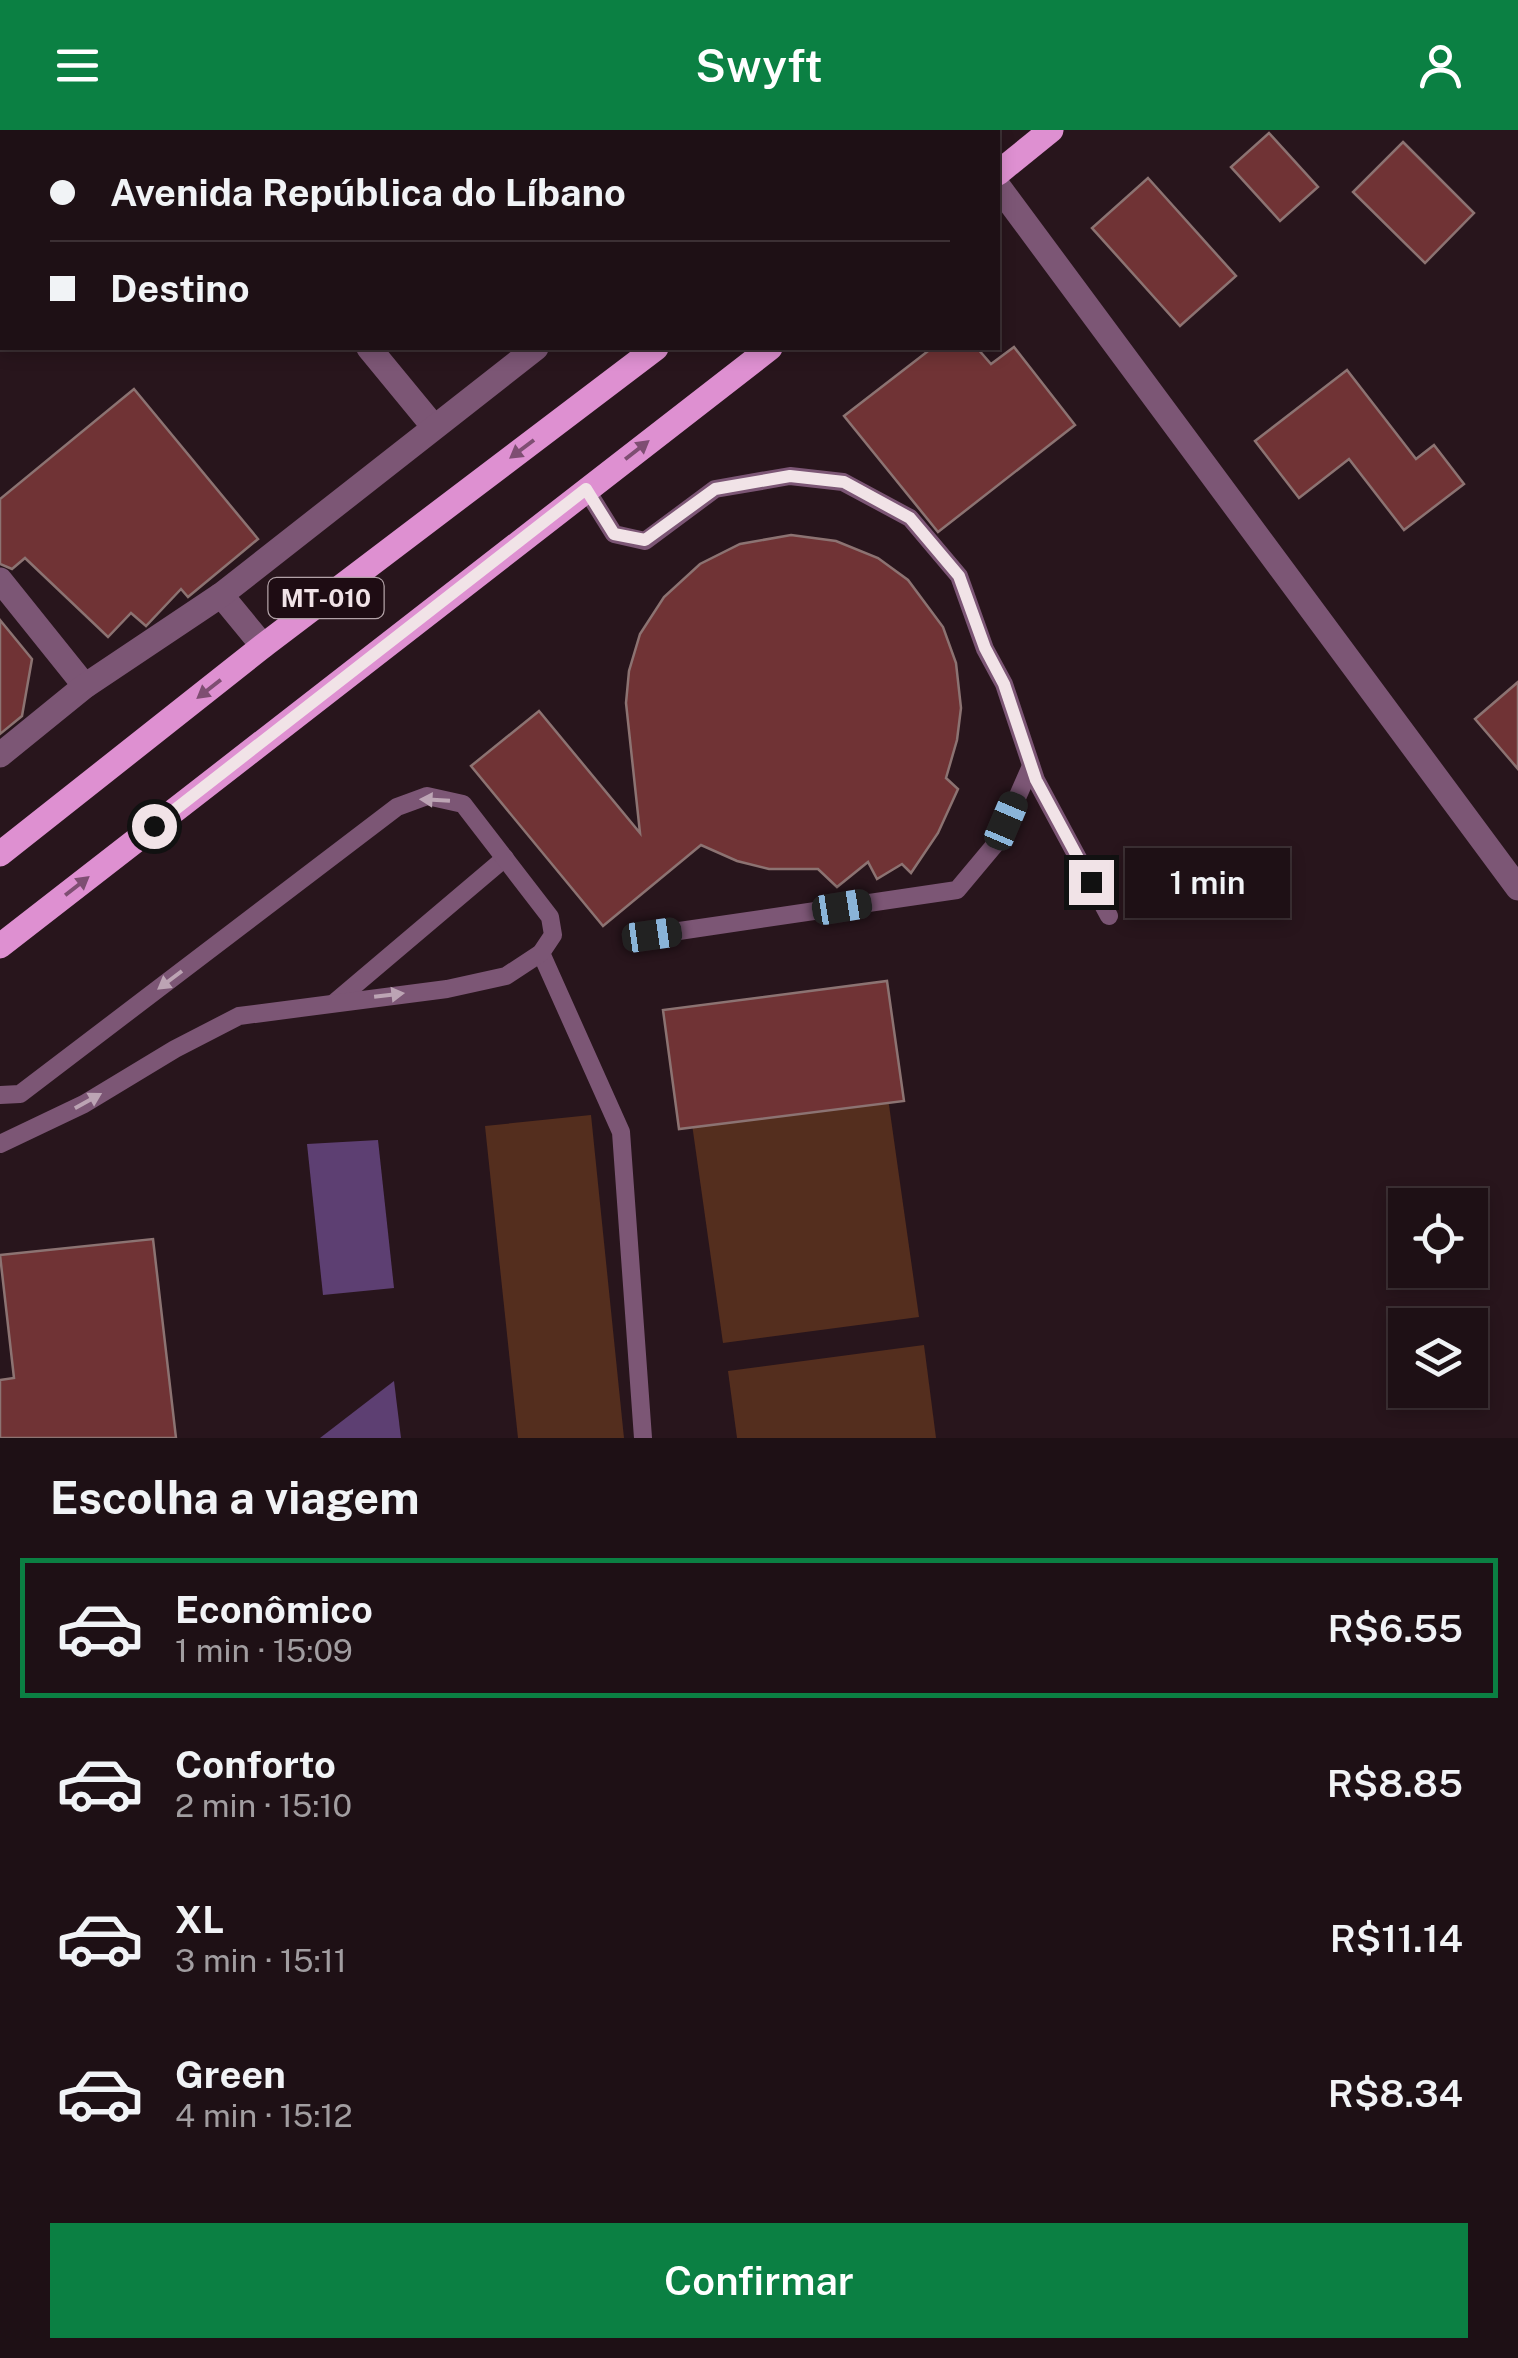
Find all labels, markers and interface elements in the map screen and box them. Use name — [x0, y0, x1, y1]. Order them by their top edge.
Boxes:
icon: menu — [50, 38, 105, 93]
icon: person — [1413, 38, 1468, 93]
text: Swyft — [695, 39, 823, 92]
text: Avenida República do Líbano — [110, 170, 626, 215]
text: Destino — [110, 266, 250, 311]
one-way arrow — [509, 438, 535, 458]
one-way arrow — [624, 440, 650, 460]
road number: MT-010 — [268, 578, 384, 618]
one-way arrow — [196, 678, 221, 699]
car — [980, 788, 1032, 854]
one-way arrow — [419, 792, 450, 808]
route start — [132, 804, 177, 849]
callout: 1 min — [1126, 847, 1291, 917]
route end — [1069, 860, 1114, 905]
text: 1 min — [1169, 864, 1246, 901]
one-way arrow — [64, 876, 90, 897]
car — [810, 887, 874, 927]
car — [620, 916, 684, 954]
one-way arrow — [158, 969, 183, 990]
one-way arrow — [374, 987, 405, 1003]
one-way arrow — [73, 1093, 102, 1110]
map controls — [1388, 1188, 1488, 1408]
button: locate — [1388, 1188, 1488, 1288]
button: layers — [1388, 1308, 1488, 1408]
text: Escolha a viagem — [50, 1471, 420, 1524]
icon: car — [55, 1583, 145, 1673]
text: Econômico — [175, 1587, 373, 1632]
text: R$6.55 — [1327, 1606, 1463, 1651]
text: 1 min · 15:09 — [175, 1632, 353, 1669]
icon: car — [55, 1738, 145, 1828]
text: Conforto — [175, 1742, 336, 1787]
text: R$8.85 — [1327, 1761, 1463, 1806]
text: 2 min · 15:10 — [175, 1787, 352, 1824]
icon: car — [55, 1893, 145, 1983]
text: XL — [175, 1897, 224, 1942]
text: R$11.14 — [1330, 1916, 1463, 1961]
text: 3 min · 15:11 — [175, 1942, 347, 1979]
icon: car — [55, 2048, 145, 2138]
text: Green — [175, 2052, 286, 2097]
text: R$8.34 — [1328, 2071, 1463, 2116]
text: 4 min · 15:12 — [175, 2097, 353, 2134]
button: Confirmar — [50, 2223, 1468, 2338]

